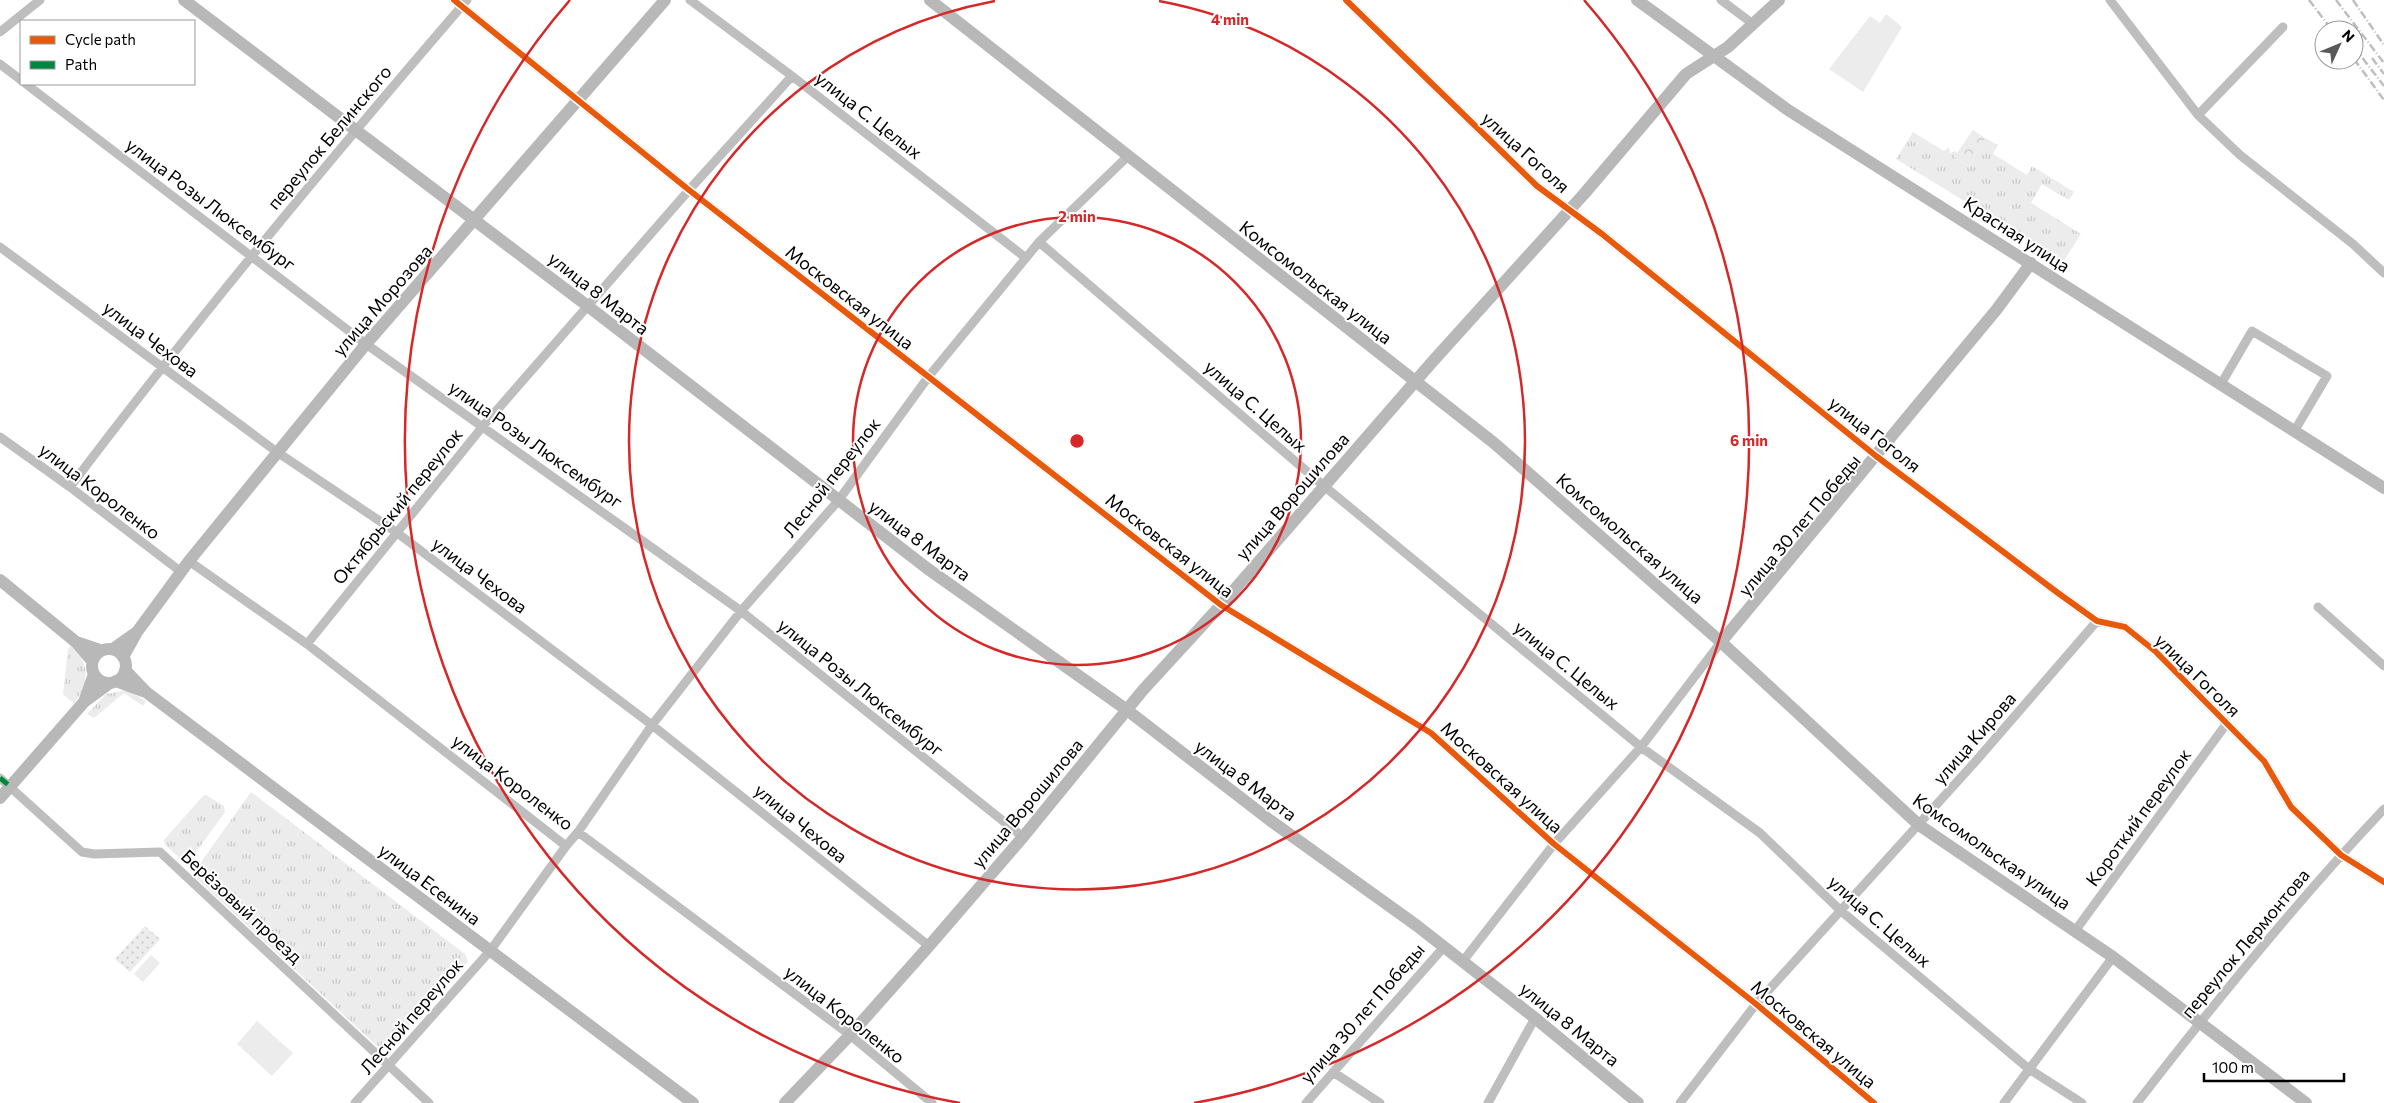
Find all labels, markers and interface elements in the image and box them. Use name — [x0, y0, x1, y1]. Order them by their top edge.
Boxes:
text: 4 min — [1211, 10, 1249, 28]
legend — [20, 20, 195, 85]
north arrow — [2314, 20, 2364, 70]
text: N — [2339, 26, 2358, 45]
text: Cycle path — [65, 30, 136, 48]
text: Path — [65, 55, 97, 73]
street label: переулок Белинского — [262, 60, 396, 214]
street label: улица С. Целых — [811, 67, 927, 164]
street label: улица Гоголя — [1478, 107, 1574, 197]
street label: улица Розы Люксембург — [122, 133, 300, 275]
street label: Красная улица — [1960, 191, 2074, 277]
text: 2 min — [1058, 207, 1096, 225]
street label: Комсомольская улица — [1235, 216, 1397, 348]
street label: улица Морозова — [328, 240, 436, 360]
street label: Московская улица — [782, 240, 918, 354]
street label: улица 8 Марта — [544, 247, 654, 339]
street label: улица Чехова — [99, 296, 203, 382]
street label: улица С. Целых — [1200, 355, 1312, 457]
street label: улица Розы Люксембург — [445, 376, 627, 512]
street label: улица Гоголя — [1825, 391, 1925, 477]
street label: Лесной переулок — [777, 413, 885, 541]
street label: Октябрьский переулок — [327, 423, 467, 589]
street label: улица Ворошилова — [1231, 428, 1353, 564]
text: 6 min — [1730, 431, 1768, 449]
centre of rings — [1068, 432, 1086, 450]
street label: улица Короленко — [35, 438, 165, 544]
street label: улица 30 лет Победы — [1733, 450, 1865, 600]
street label: Комсомольская улица — [1552, 468, 1708, 608]
street label: Московская улица — [1102, 488, 1238, 602]
street label: улица 8 Марта — [865, 495, 975, 585]
street label: улица Чехова — [428, 532, 532, 618]
street label: улица Розы Люксембург — [774, 613, 948, 761]
street label: улица С. Целых — [1510, 616, 1624, 714]
street label: улица Гоголя — [2151, 629, 2245, 721]
street label: улица Кирова — [1928, 687, 2020, 789]
street label: Московская улица — [1437, 717, 1567, 837]
street label: улица Короленко — [448, 729, 578, 835]
street label: улица Ворошилова — [967, 734, 1087, 872]
street label: улица 8 Марта — [1191, 735, 1301, 825]
street label: Короткий переулок — [2081, 744, 2195, 890]
street label: улица Чехова — [750, 779, 852, 867]
street label: Комсомольская улица — [1909, 788, 2075, 914]
street label: улица Есенина — [375, 839, 485, 929]
street label: Берёзовый проезд — [177, 844, 307, 968]
street label: переулок Лермонтова — [2176, 864, 2314, 1022]
street label: улица С. Целых — [1824, 870, 1936, 972]
street label: улица 30 лет Победы — [1295, 939, 1429, 1087]
street label: Лесной переулок — [355, 954, 467, 1078]
street label: улица Короленко — [781, 960, 909, 1068]
street label: Московская улица — [1747, 975, 1881, 1093]
street label: улица 8 Марта — [1516, 977, 1624, 1071]
scale bar — [2204, 1050, 2344, 1082]
text: 100 m — [2212, 1058, 2254, 1076]

